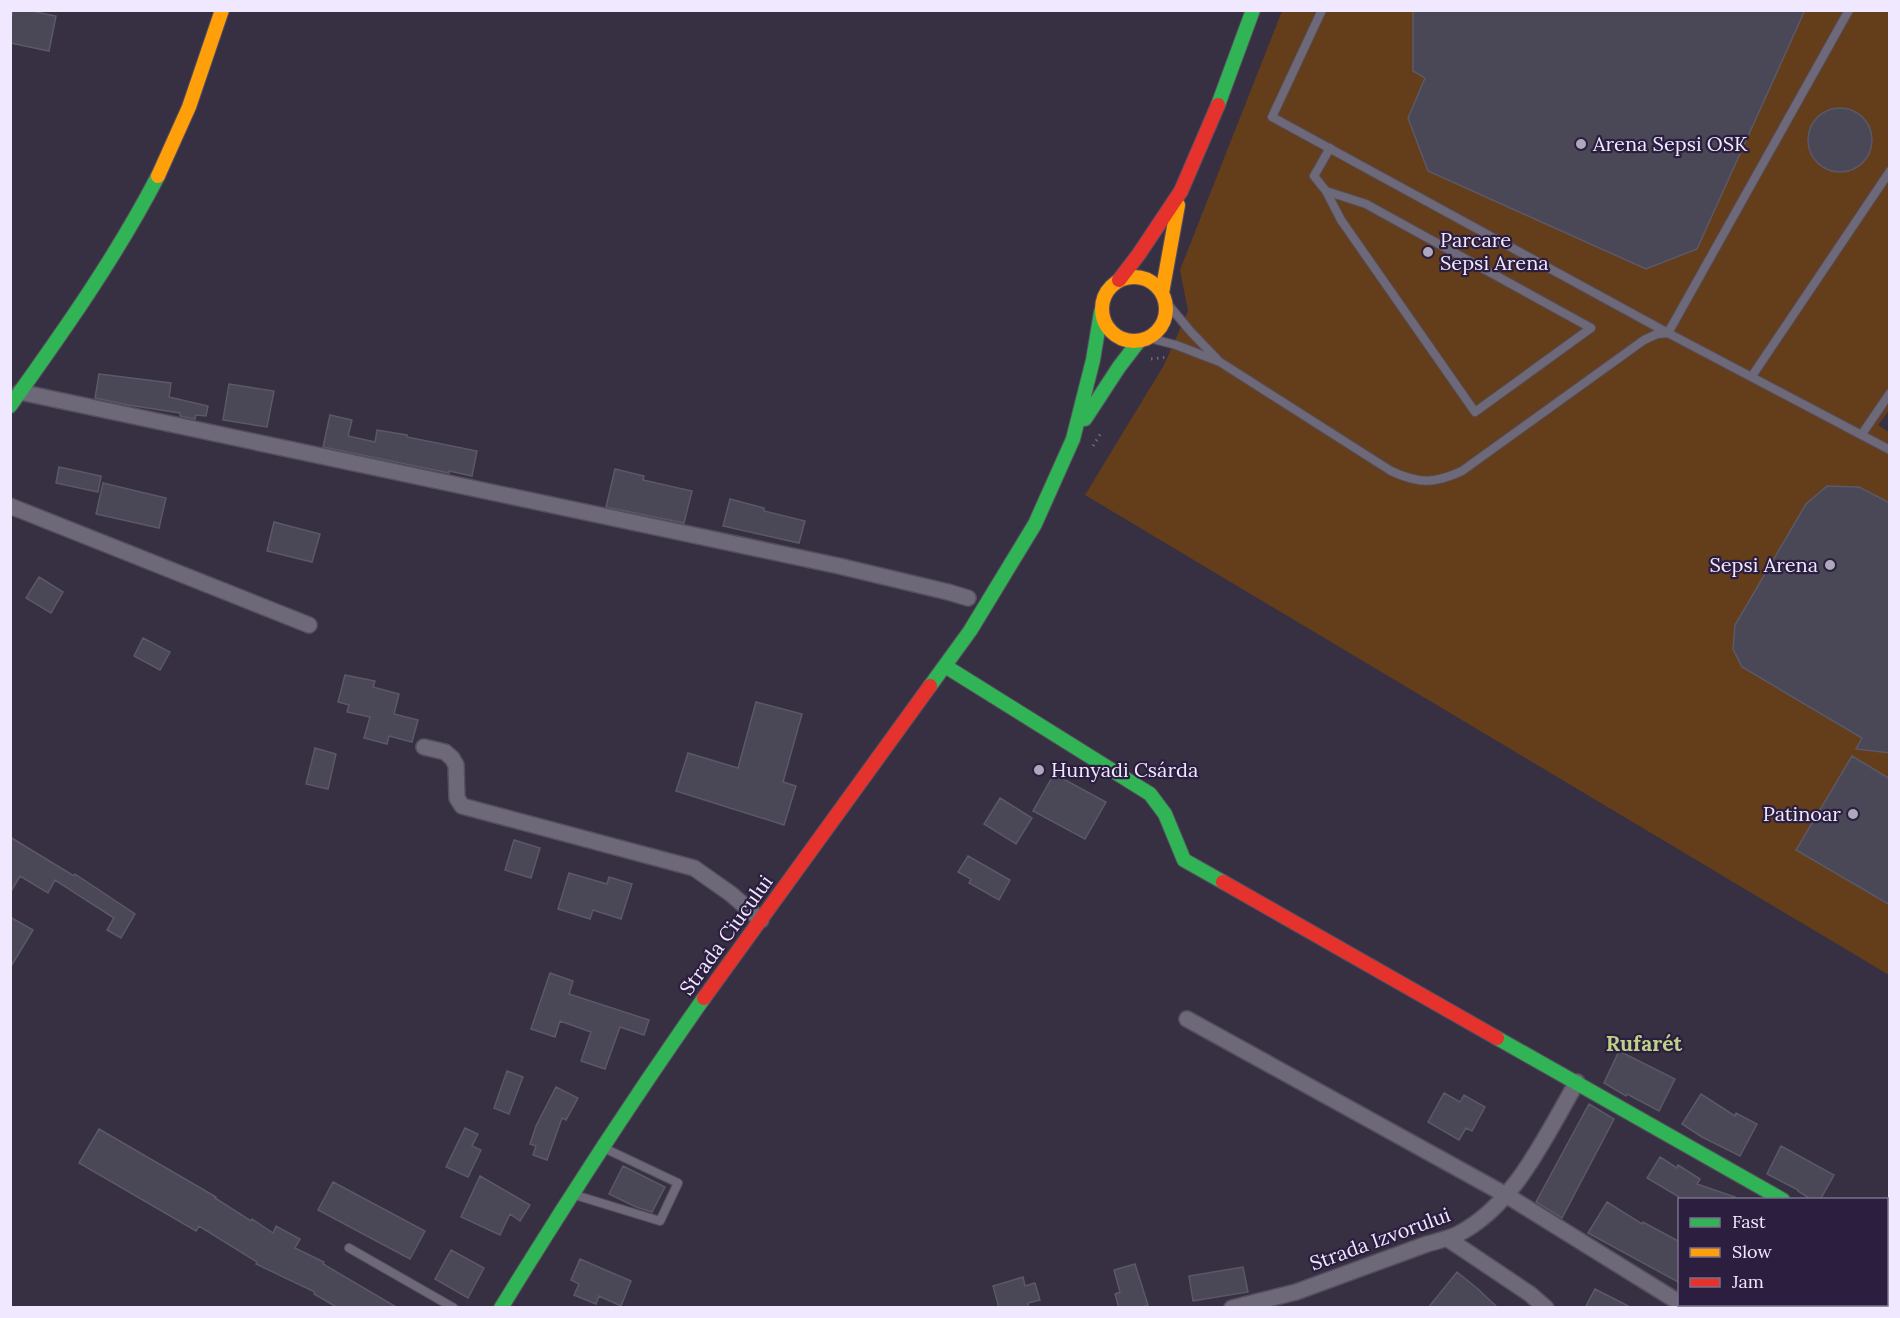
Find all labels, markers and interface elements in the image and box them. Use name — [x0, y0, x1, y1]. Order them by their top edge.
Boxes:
place label: Arena Sepsi OSK — [1592, 131, 1748, 156]
marker: Arena Sepsi OSK — [1574, 137, 1588, 151]
place label: Parcare Sepsi Arena — [1440, 227, 1549, 275]
marker: Parcare Sepsi Arena — [1421, 245, 1435, 259]
place label: Sepsi Arena — [1709, 552, 1818, 577]
marker: Sepsi Arena — [1823, 558, 1837, 572]
place label: Hunyadi Csárda — [1051, 757, 1198, 782]
marker: Hunyadi Csárda — [1032, 763, 1046, 777]
place label: Patinoar — [1763, 801, 1841, 826]
marker: Patinoar — [1846, 807, 1860, 821]
street label: Strada Ciucului — [674, 870, 778, 1000]
district label: Rufarét — [1606, 1030, 1683, 1057]
legend — [1678, 1198, 1888, 1306]
street label: Strada Izvorului — [1306, 1202, 1453, 1275]
text: Fast — [1732, 1210, 1766, 1233]
text: Slow — [1732, 1240, 1772, 1263]
text: Jam — [1731, 1270, 1764, 1293]

